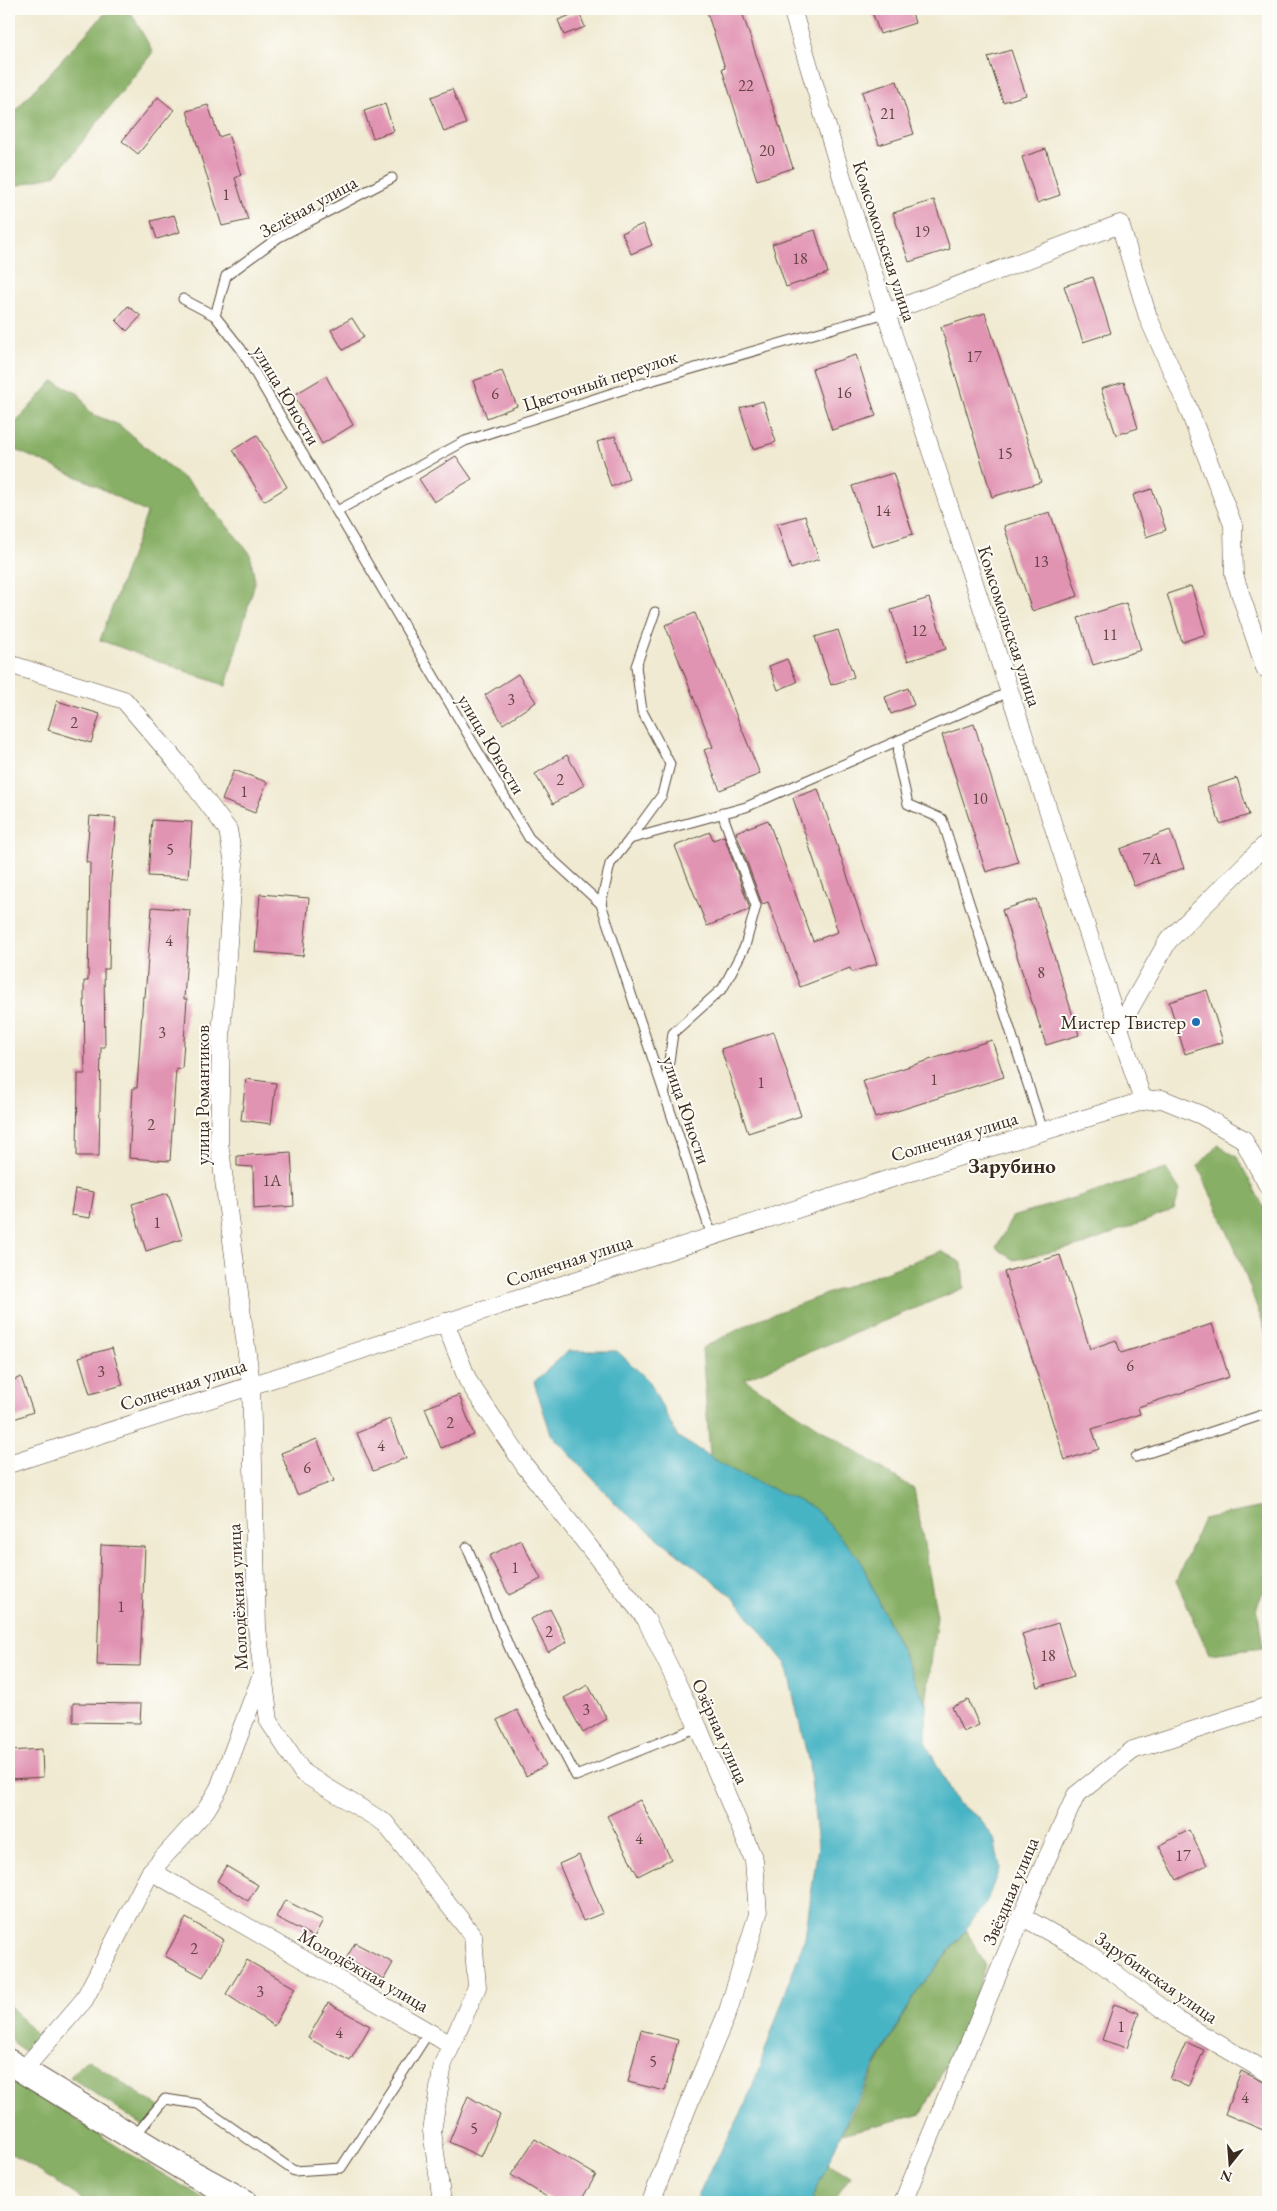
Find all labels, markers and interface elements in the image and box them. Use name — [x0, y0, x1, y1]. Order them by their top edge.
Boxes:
house number: 22 — [738, 75, 754, 96]
house number: 21 — [880, 103, 896, 124]
house number: 20 — [759, 140, 775, 161]
street label: Комсомольская улица — [847, 157, 922, 325]
street label: Зелёная улица — [255, 169, 362, 244]
house number: 1 — [222, 184, 230, 205]
house number: 19 — [914, 221, 930, 242]
house number: 18 — [792, 248, 808, 269]
street label: улица Юности — [247, 341, 326, 450]
street label: Цветочный переулок — [520, 344, 681, 417]
house number: 17 — [966, 346, 982, 367]
house number: 16 — [836, 382, 852, 403]
house number: 6 — [491, 383, 499, 404]
house number: 15 — [997, 443, 1013, 464]
house number: 14 — [875, 500, 891, 521]
street label: Комсомольская улица — [972, 542, 1047, 710]
house number: 13 — [1033, 551, 1049, 572]
house number: 12 — [911, 620, 927, 641]
house number: 11 — [1102, 624, 1118, 645]
house number: 3 — [507, 689, 515, 710]
street label: улица Юности — [452, 690, 531, 799]
house number: 2 — [70, 712, 78, 733]
house number: 2 — [556, 769, 564, 790]
house number: 1 — [240, 781, 248, 802]
house number: 10 — [972, 788, 988, 809]
house number: 5 — [166, 839, 174, 860]
house number: 7А — [1143, 848, 1162, 869]
house number: 4 — [165, 930, 173, 951]
house number: 8 — [1037, 962, 1045, 983]
place label: Мистер Твистер — [1061, 1010, 1186, 1035]
marker: Мистер Твистер — [1190, 1016, 1202, 1028]
house number: 3 — [158, 1022, 166, 1043]
street label: улица Романтиков — [190, 1025, 215, 1165]
street label: улица Юности — [656, 1053, 717, 1167]
house number: 1 — [930, 1069, 938, 1090]
house number: 1 — [757, 1072, 765, 1093]
street label: Солнечная улица — [888, 1105, 1021, 1168]
house number: 2 — [147, 1114, 155, 1135]
district label: Зарубино — [968, 1152, 1056, 1179]
house number: 1А — [263, 1170, 282, 1191]
house number: 1 — [153, 1212, 161, 1233]
street label: Солнечная улица — [503, 1228, 636, 1293]
street label: Солнечная улица — [117, 1352, 250, 1417]
house number: 6 — [1126, 1355, 1134, 1376]
house number: 3 — [97, 1361, 105, 1382]
house number: 2 — [446, 1412, 454, 1433]
house number: 4 — [377, 1435, 385, 1456]
house number: 6 — [303, 1457, 311, 1478]
street label: Молодёжная улица — [221, 1523, 254, 1671]
house number: 1 — [511, 1557, 519, 1578]
house number: 1 — [117, 1596, 125, 1617]
house number: 2 — [545, 1621, 553, 1642]
house number: 18 — [1040, 1645, 1056, 1666]
street label: Озёрная улица — [686, 1674, 755, 1788]
house number: 3 — [582, 1699, 590, 1720]
house number: 4 — [635, 1828, 643, 1849]
street label: Звёздная улица — [977, 1833, 1045, 1949]
house number: 17 — [1175, 1845, 1191, 1866]
street label: Молодёжная улица — [294, 1923, 434, 2018]
street label: Зарубинская улица — [1090, 1926, 1223, 2029]
house number: 2 — [190, 1938, 198, 1959]
house number: 3 — [256, 1981, 264, 2002]
house number: 1 — [1117, 2016, 1125, 2037]
house number: 4 — [335, 2022, 343, 2043]
house number: 5 — [649, 2051, 657, 2072]
house number: 4 — [1241, 2087, 1249, 2108]
house number: 5 — [470, 2118, 478, 2139]
north arrow — [1204, 2138, 1254, 2188]
text: N — [1218, 2166, 1234, 2187]

